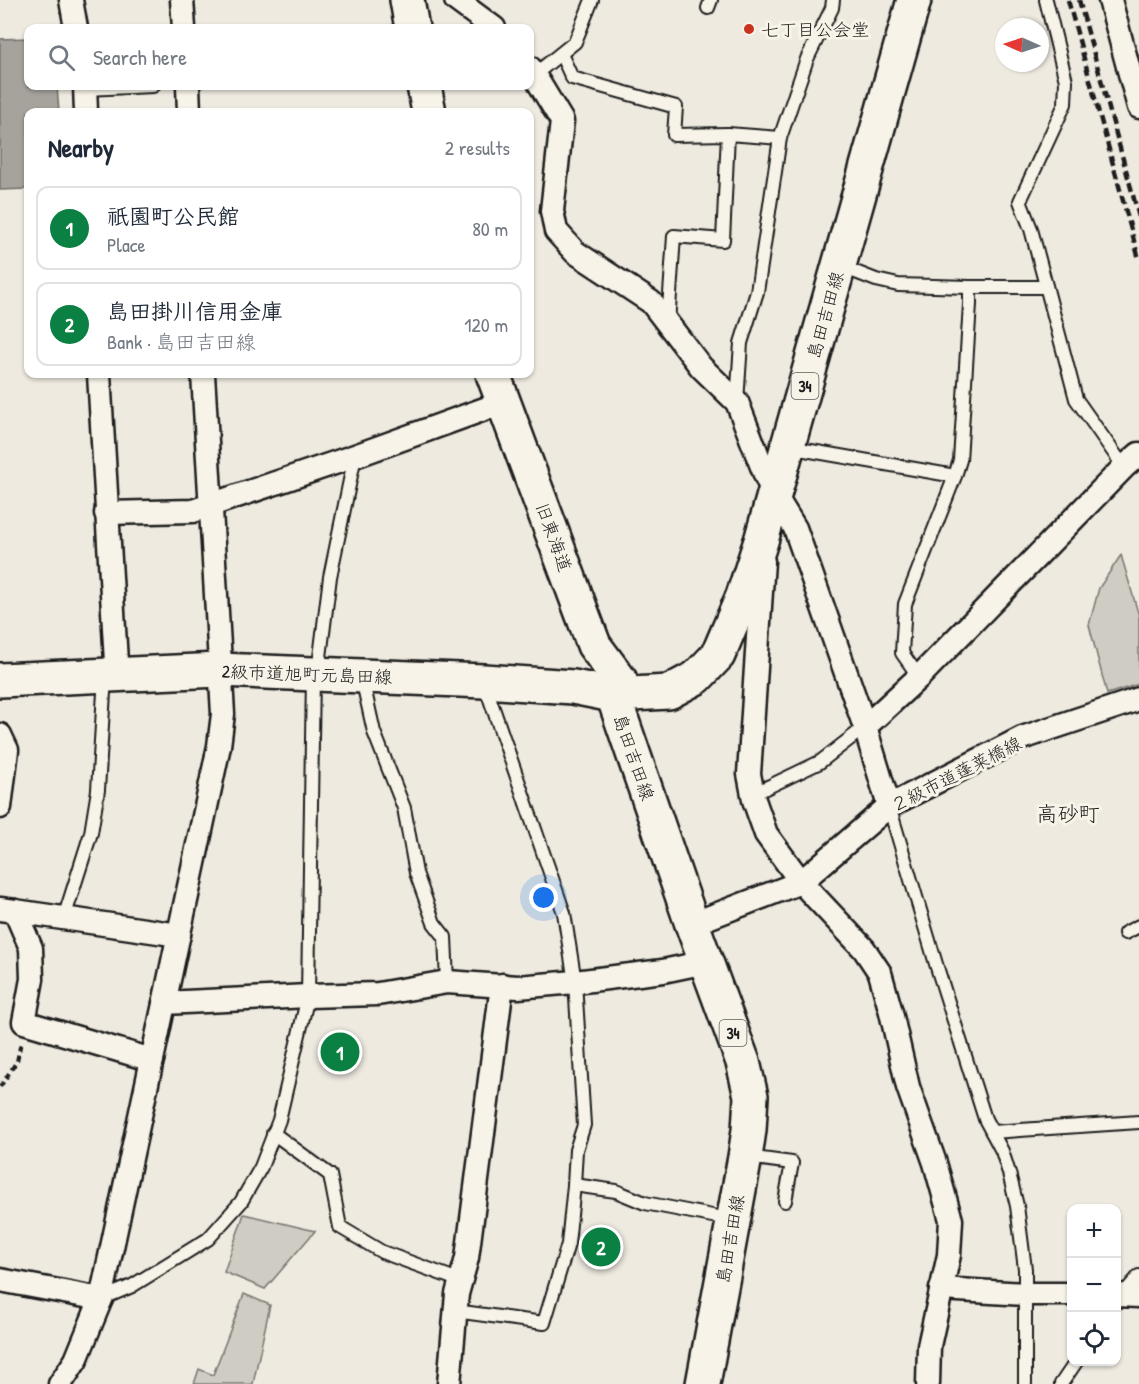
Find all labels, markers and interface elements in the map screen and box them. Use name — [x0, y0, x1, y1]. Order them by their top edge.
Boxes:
place label: 七丁目公会堂 — [761, 17, 869, 42]
north arrow — [995, 18, 1049, 72]
marker: 七丁目公会堂 — [742, 22, 756, 36]
search box — [24, 24, 534, 90]
icon: search — [45, 41, 78, 74]
text: Search here — [93, 42, 187, 72]
text: Nearby — [48, 130, 114, 165]
text: 2 results — [445, 134, 510, 161]
text: 祇園町公民館 — [107, 201, 239, 231]
text: 1 — [66, 215, 73, 242]
text: 80 m — [472, 215, 508, 242]
text: Place — [107, 231, 146, 258]
street label: 島田吉田線 — [801, 268, 849, 362]
text: 島田掛川信用金庫 — [107, 296, 283, 326]
text: 2 — [65, 311, 74, 338]
text: 120 m — [464, 311, 508, 338]
text: Bank · 島田吉田線 — [107, 328, 256, 355]
road number: 34 — [792, 373, 818, 399]
street label: 旧東海道 — [530, 499, 578, 575]
street label: 2級市道旭町元島田線 — [221, 659, 393, 689]
street label: 島田吉田線 — [608, 710, 660, 804]
street label: ２級市道蓬莱橋線 — [886, 730, 1026, 818]
district label: 高砂町 — [1037, 799, 1100, 828]
your location — [529, 883, 558, 912]
road number: 34 — [720, 1020, 746, 1046]
pin: 1 — [320, 1030, 360, 1074]
street label: 島田吉田線 — [710, 1193, 750, 1285]
map controls — [1067, 1204, 1121, 1366]
button: + — [1067, 1204, 1121, 1258]
pin: 2 — [582, 1224, 620, 1270]
button: − — [1067, 1258, 1121, 1312]
button: locate — [1067, 1312, 1121, 1366]

